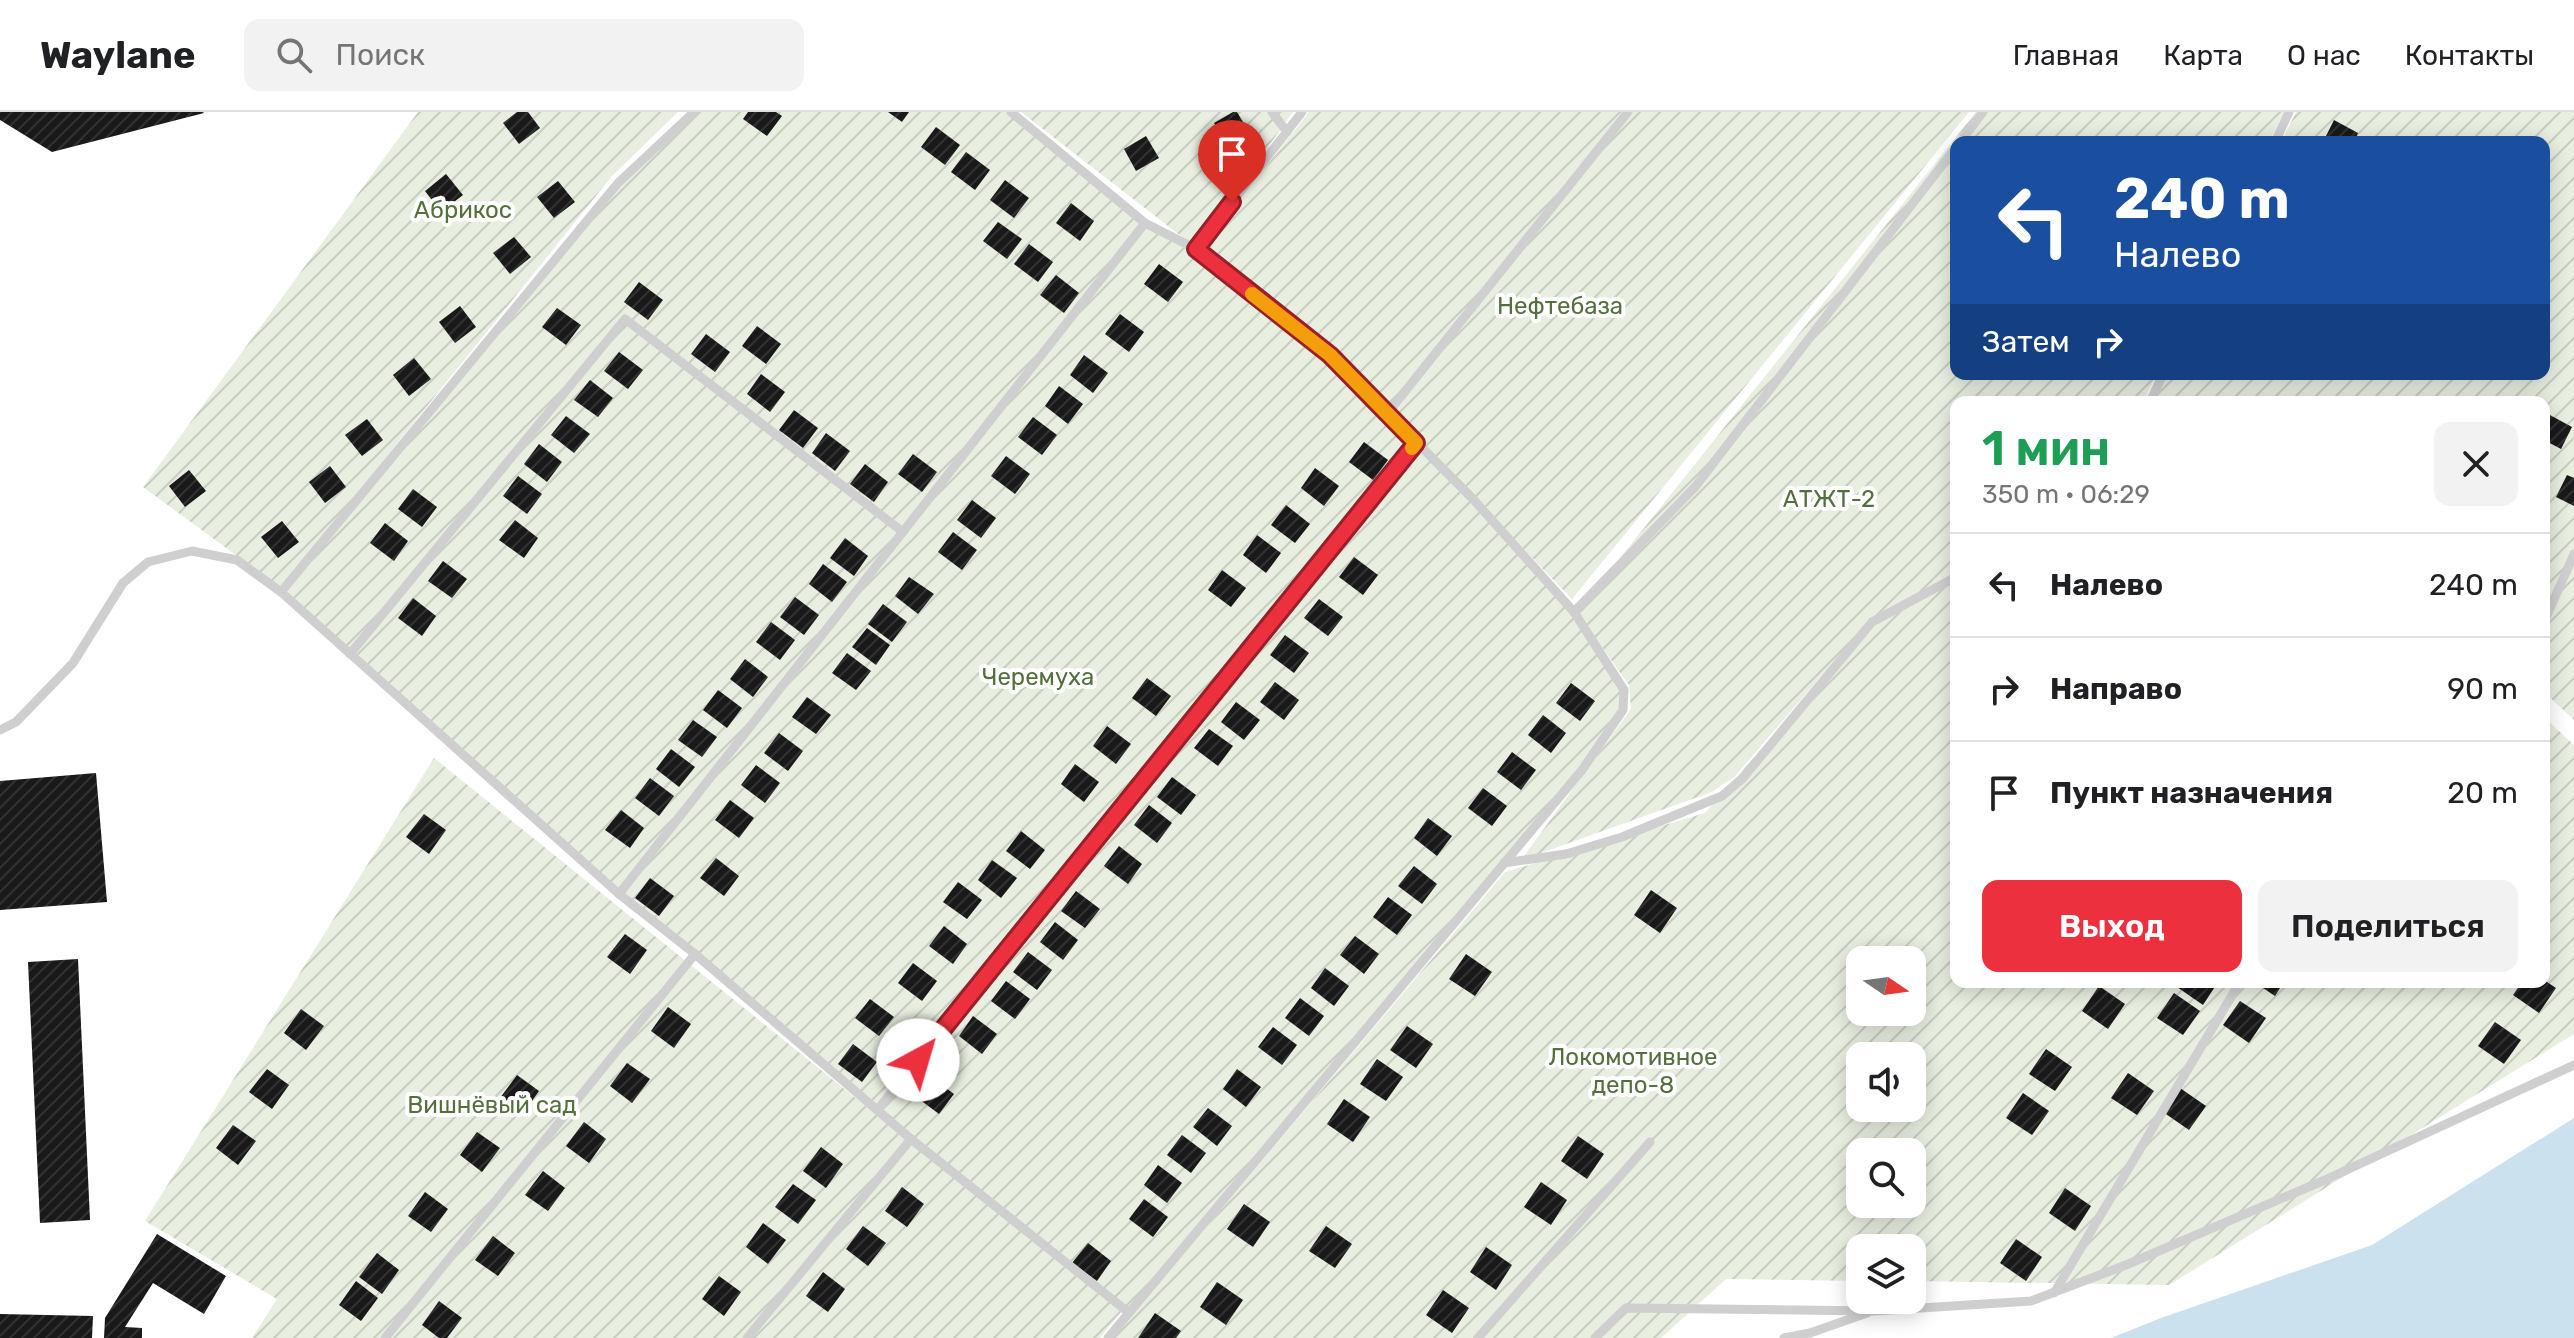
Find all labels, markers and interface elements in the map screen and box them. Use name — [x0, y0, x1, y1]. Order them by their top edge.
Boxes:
search box — [244, 19, 804, 91]
text: Waylane — [40, 32, 196, 78]
icon: search — [272, 33, 316, 77]
text: Поиск — [336, 37, 425, 73]
text: Главная — [2013, 39, 2119, 72]
text: Карта — [2163, 39, 2243, 72]
text: О нас — [2287, 39, 2361, 72]
text: Контакты — [2405, 39, 2534, 72]
pin — [1198, 120, 1266, 202]
icon: arrive — [1210, 132, 1254, 176]
text: 240 m — [2114, 166, 2290, 232]
icon: left — [1982, 168, 2086, 272]
park label: Абрикос — [414, 196, 512, 224]
text: Налево — [2114, 233, 2241, 276]
park label: Нефтебаза — [1497, 292, 1623, 320]
icon: right — [2086, 320, 2130, 364]
text: Затем — [1982, 324, 2070, 360]
text: 1 мин — [1982, 420, 2110, 477]
button: close — [2434, 422, 2518, 506]
text: 350 m · 06:29 — [1982, 479, 2150, 510]
park label: АТЖТ-2 — [1783, 485, 1875, 513]
icon: left — [1982, 563, 2026, 607]
text: Налево — [2050, 567, 2163, 603]
text: 240 m — [2429, 567, 2518, 603]
park label: Черемуха — [982, 663, 1094, 691]
icon: right — [1982, 667, 2026, 711]
text: Направо — [2050, 671, 2182, 707]
text: 90 m — [2447, 671, 2518, 707]
icon: arrive — [1982, 771, 2026, 815]
text: Пункт назначения — [2050, 775, 2333, 811]
text: 20 m — [2447, 775, 2518, 811]
button: Выход — [1982, 880, 2242, 972]
button: Поделиться — [2258, 880, 2518, 972]
north arrow — [1846, 946, 1926, 1026]
map controls — [1846, 946, 1926, 1314]
position arrow — [876, 1018, 960, 1102]
button: sound — [1846, 1042, 1926, 1122]
park label: Локомотивное депо-8 — [1548, 1043, 1718, 1099]
park label: Вишнёвый сад — [407, 1091, 577, 1119]
button: search — [1846, 1138, 1926, 1218]
button: layers — [1846, 1234, 1926, 1314]

